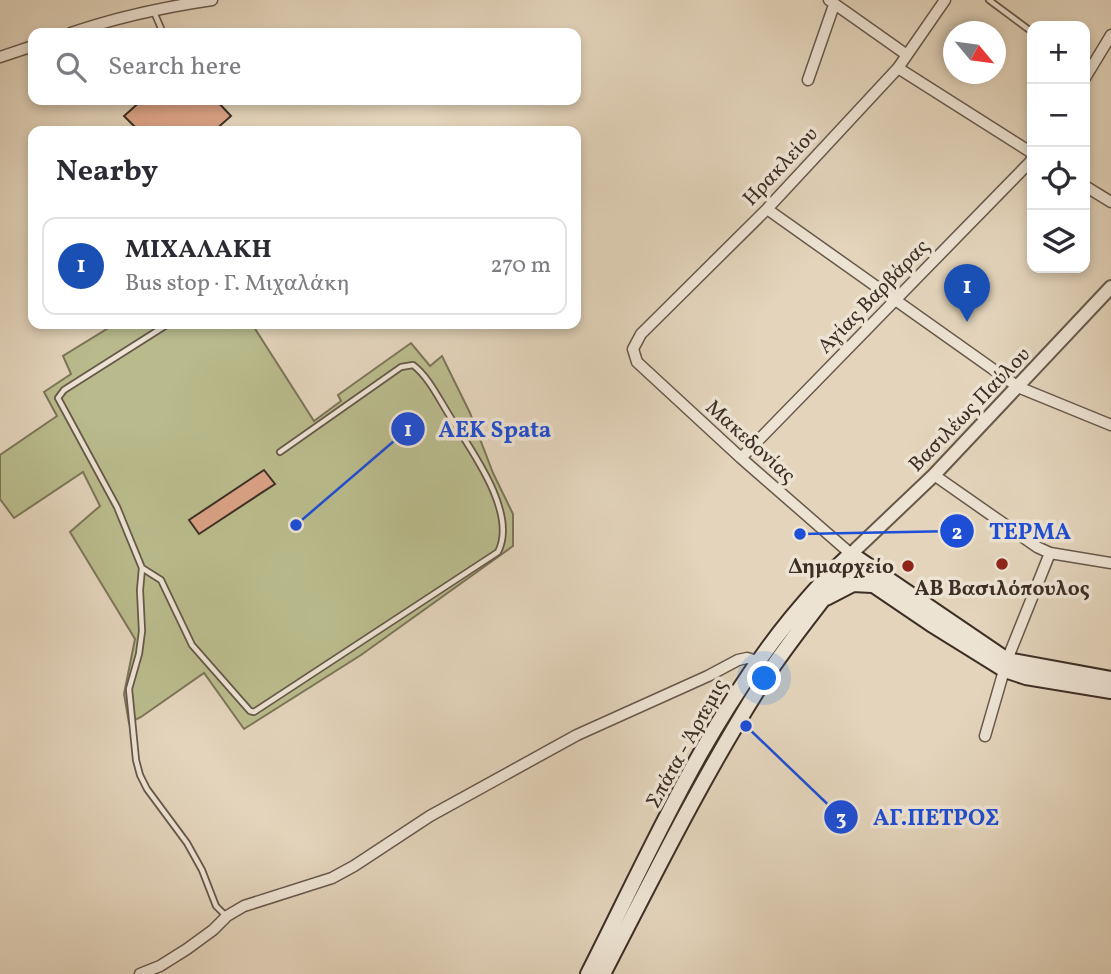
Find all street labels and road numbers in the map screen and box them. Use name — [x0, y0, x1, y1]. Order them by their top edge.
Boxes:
street label: Ηρακλείου — [737, 121, 825, 213]
street label: Αγίας Βαρβάρας — [812, 233, 936, 361]
street label: Βασιλέως Παύλου — [903, 341, 1037, 479]
street label: Μακεδονίας — [699, 394, 801, 490]
street label: Σπάτα - Άρτεμις — [640, 674, 735, 814]

